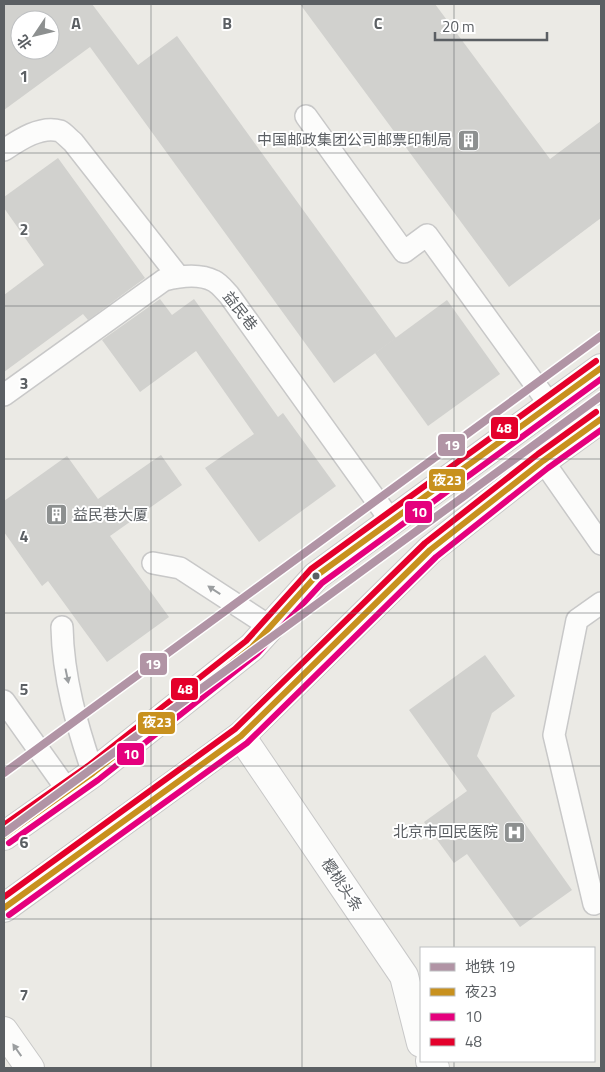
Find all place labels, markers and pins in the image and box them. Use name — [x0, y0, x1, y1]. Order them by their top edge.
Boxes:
place label: 中国邮政集团公司邮票印制局 — [257, 128, 452, 151]
building icon: 中国邮政集团公司邮票印制局 — [456, 128, 480, 152]
building icon: 益民巷大厦 — [45, 503, 69, 527]
place label: 益民巷大厦 — [73, 503, 148, 526]
unlabelled marker — [311, 571, 321, 581]
place label: 北京市回民医院 — [393, 820, 498, 843]
hospital icon: 北京市回民医院 — [502, 820, 526, 844]

